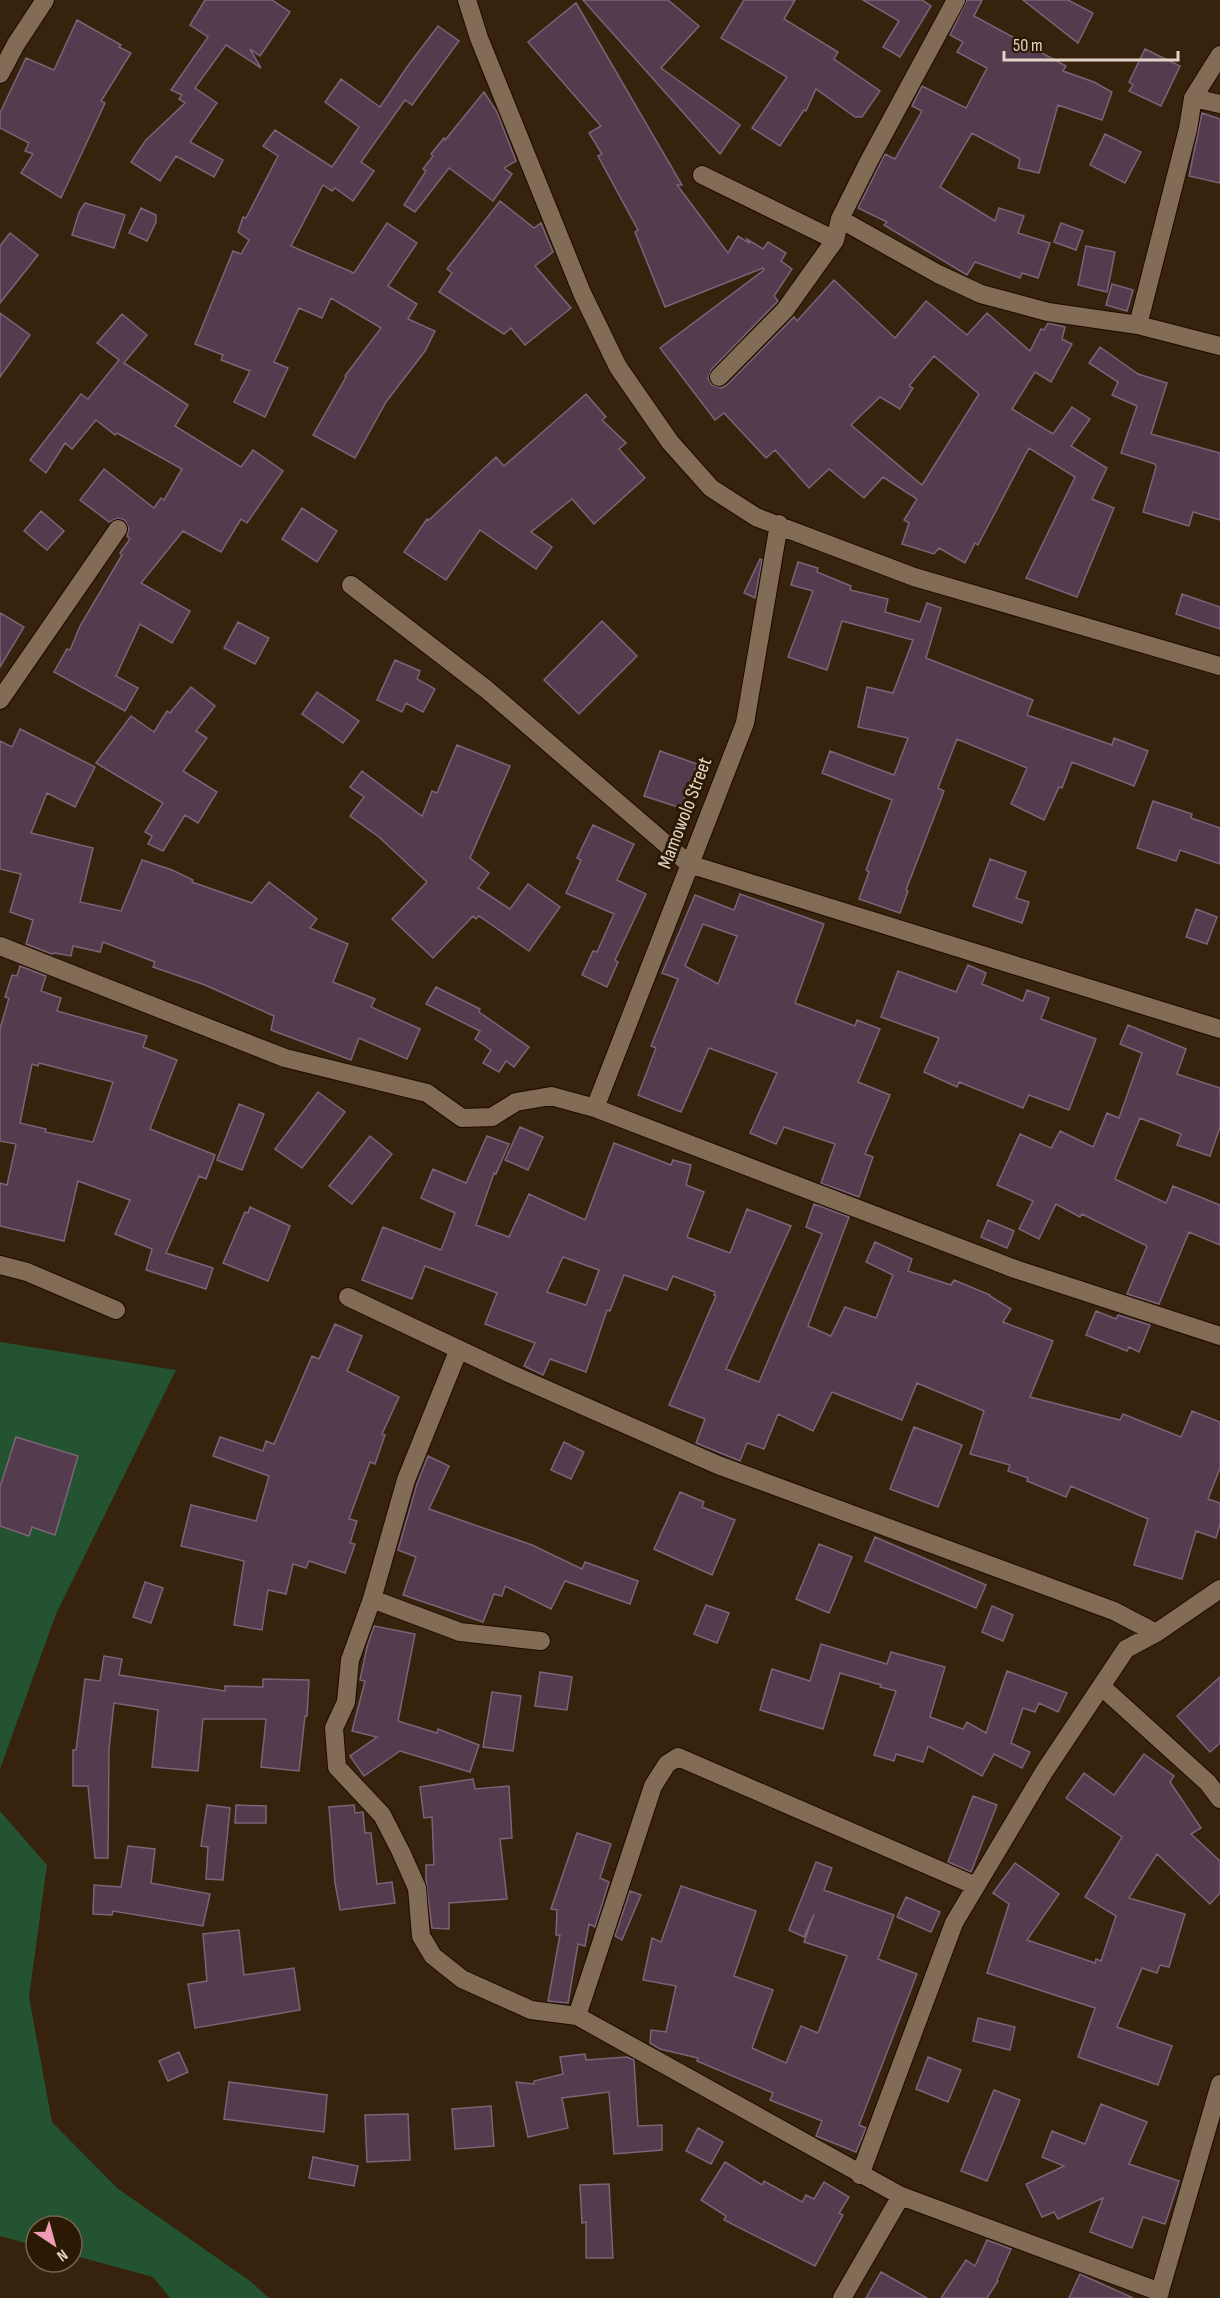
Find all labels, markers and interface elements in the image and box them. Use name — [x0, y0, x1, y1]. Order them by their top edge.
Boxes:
scale bar — [1004, 24, 1178, 62]
text: 50 m — [1013, 35, 1043, 56]
street label: Mamowolo Street — [653, 754, 717, 872]
north arrow — [24, 2214, 84, 2274]
text: N — [53, 2245, 71, 2265]

